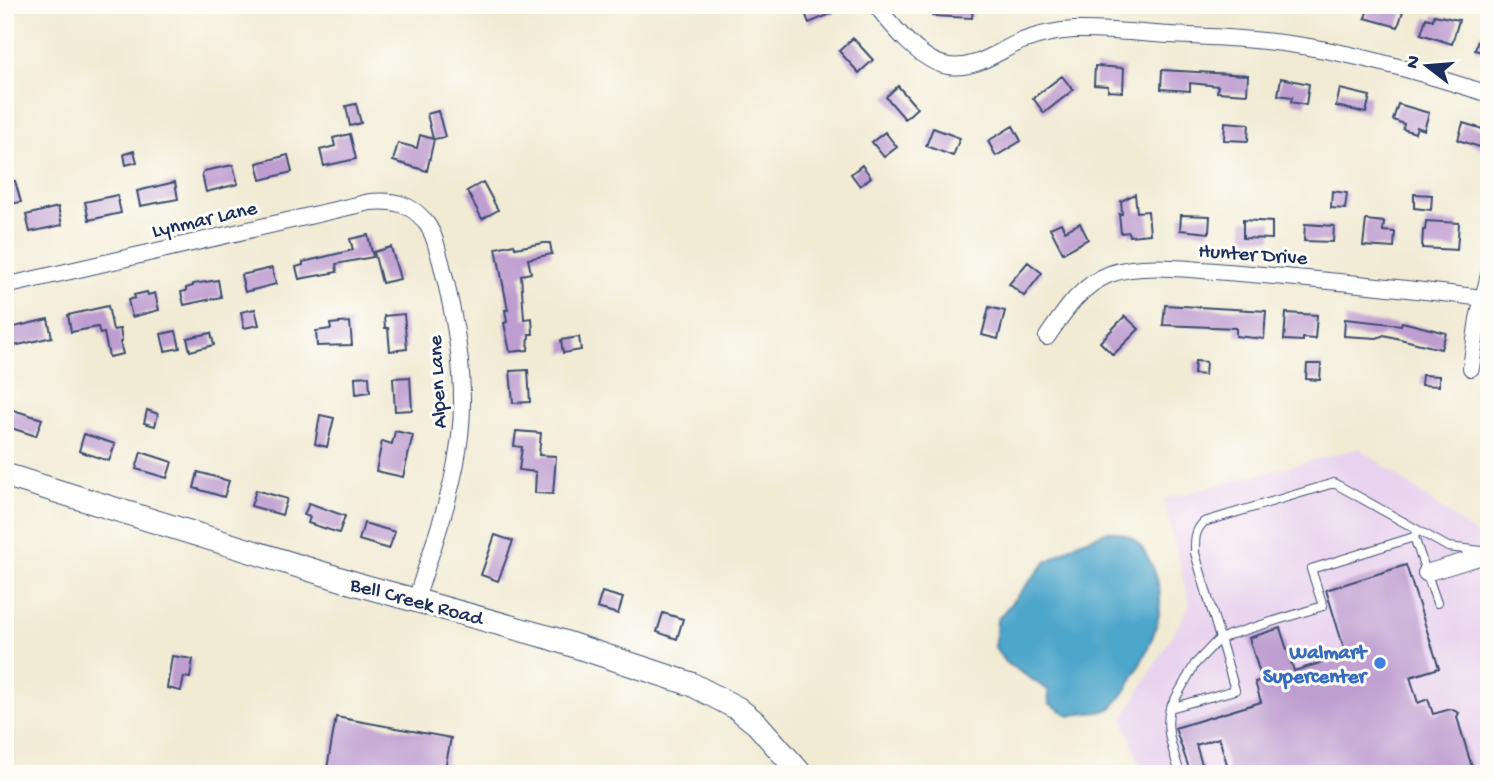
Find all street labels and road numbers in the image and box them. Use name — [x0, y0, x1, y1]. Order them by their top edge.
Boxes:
street label: Lynmar Lane — [150, 197, 261, 246]
street label: Hunter Drive — [1197, 240, 1309, 273]
street label: Alpen Lane — [425, 333, 454, 429]
street label: Bell Creek Road — [346, 573, 487, 634]

